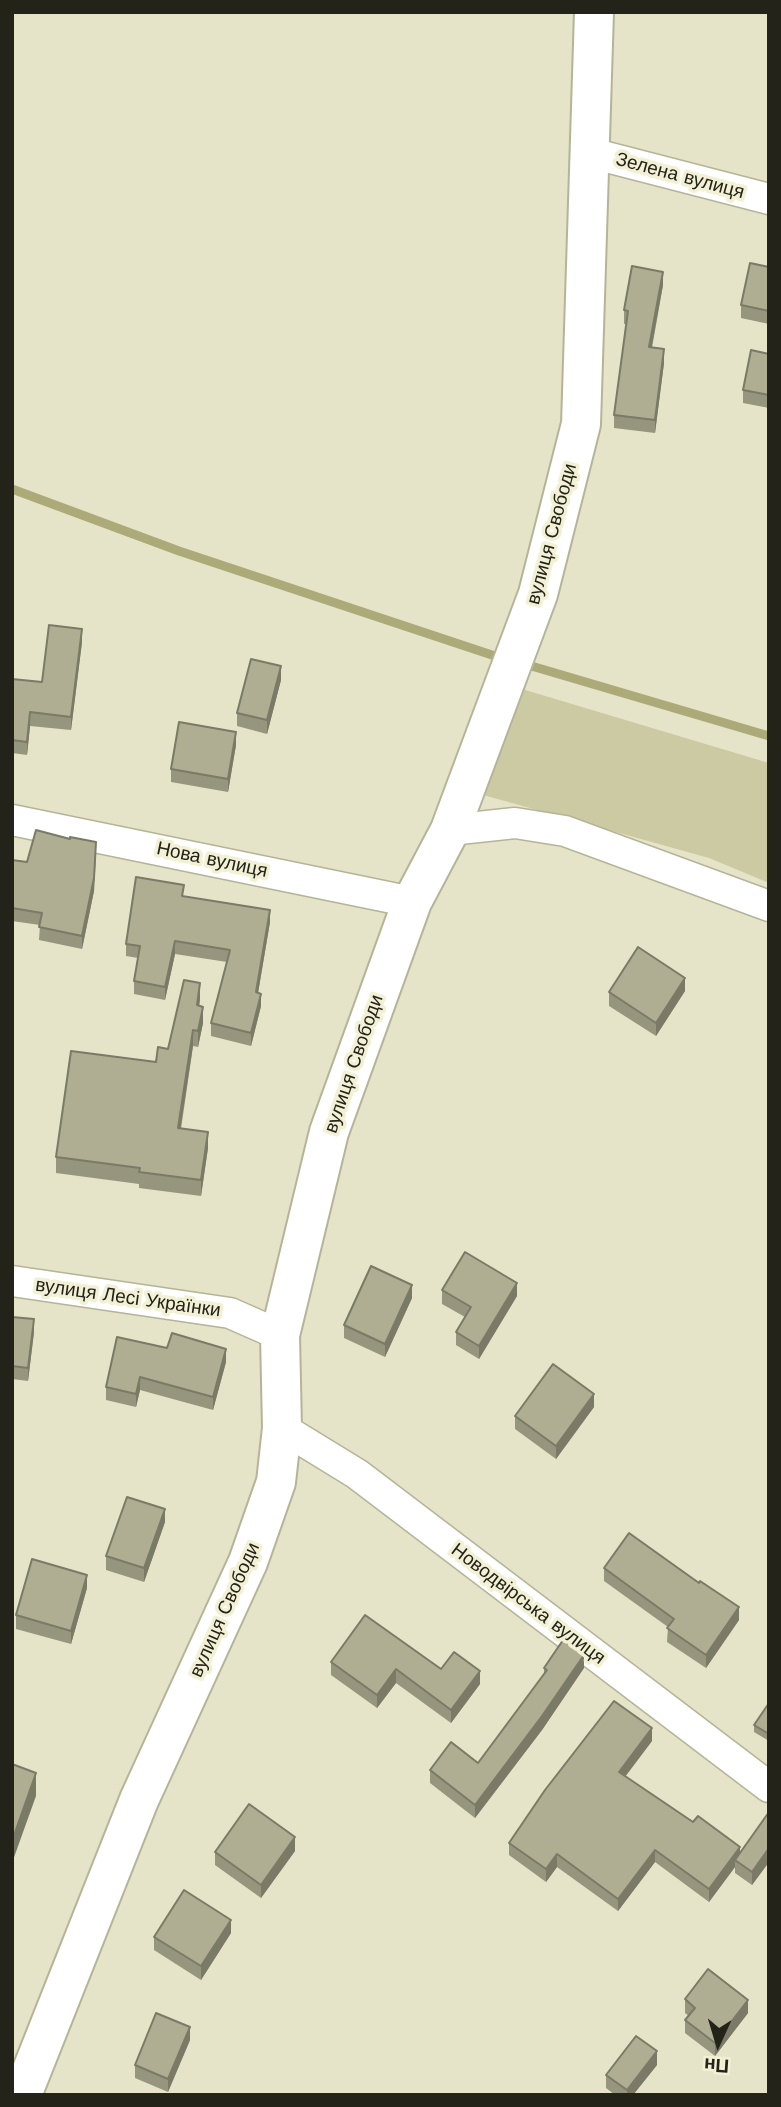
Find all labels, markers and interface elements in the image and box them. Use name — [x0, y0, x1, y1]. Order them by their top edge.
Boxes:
street label: Зелена вулиця — [613, 148, 747, 204]
street label: вулиця Свободи — [522, 461, 582, 607]
street label: Нова вулиця — [154, 837, 270, 883]
street label: вулиця Свободи — [320, 992, 388, 1136]
street label: вулиця Лесі Українки — [34, 1274, 222, 1322]
street label: вулиця Свободи — [185, 1539, 265, 1681]
street label: Новодвірська вулиця — [446, 1539, 610, 1669]
north arrow — [683, 2009, 753, 2079]
text: Пн — [703, 2053, 730, 2078]

